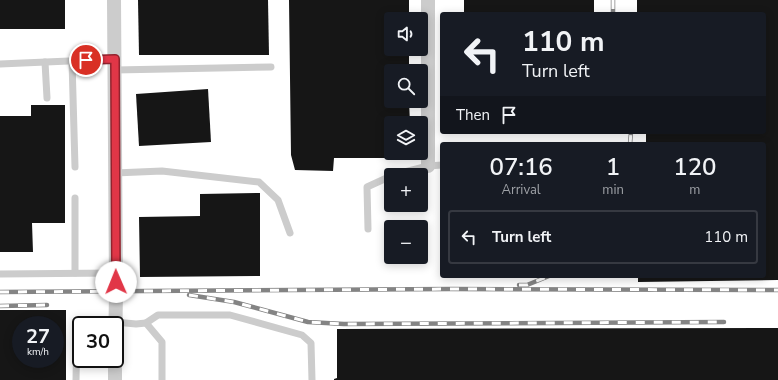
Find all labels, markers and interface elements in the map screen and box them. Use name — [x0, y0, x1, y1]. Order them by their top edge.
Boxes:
map controls — [384, 12, 428, 264]
button: sound — [384, 12, 428, 56]
text: 110 m — [522, 23, 605, 61]
icon: left — [456, 28, 508, 80]
pin — [69, 43, 103, 77]
icon: arrive — [75, 49, 97, 71]
text: Turn left — [522, 59, 590, 83]
button: search — [384, 64, 428, 108]
icon: arrive — [498, 104, 520, 126]
text: Then — [456, 105, 490, 125]
button: layers — [384, 116, 428, 160]
text: 07:16 — [489, 151, 553, 183]
text: 1 — [606, 151, 620, 183]
text: 120 — [673, 151, 716, 183]
button: + — [384, 168, 428, 212]
text: Arrival — [502, 181, 541, 199]
text: min — [602, 181, 624, 199]
text: m — [689, 181, 700, 199]
button: − — [384, 220, 428, 264]
icon: left — [458, 226, 480, 248]
text: Turn left — [492, 227, 551, 247]
text: 110 m — [704, 227, 748, 247]
position arrow — [95, 261, 137, 303]
speed limit sign: 30 — [72, 316, 124, 368]
text: 27 — [26, 323, 50, 350]
text: km/h — [27, 345, 49, 359]

